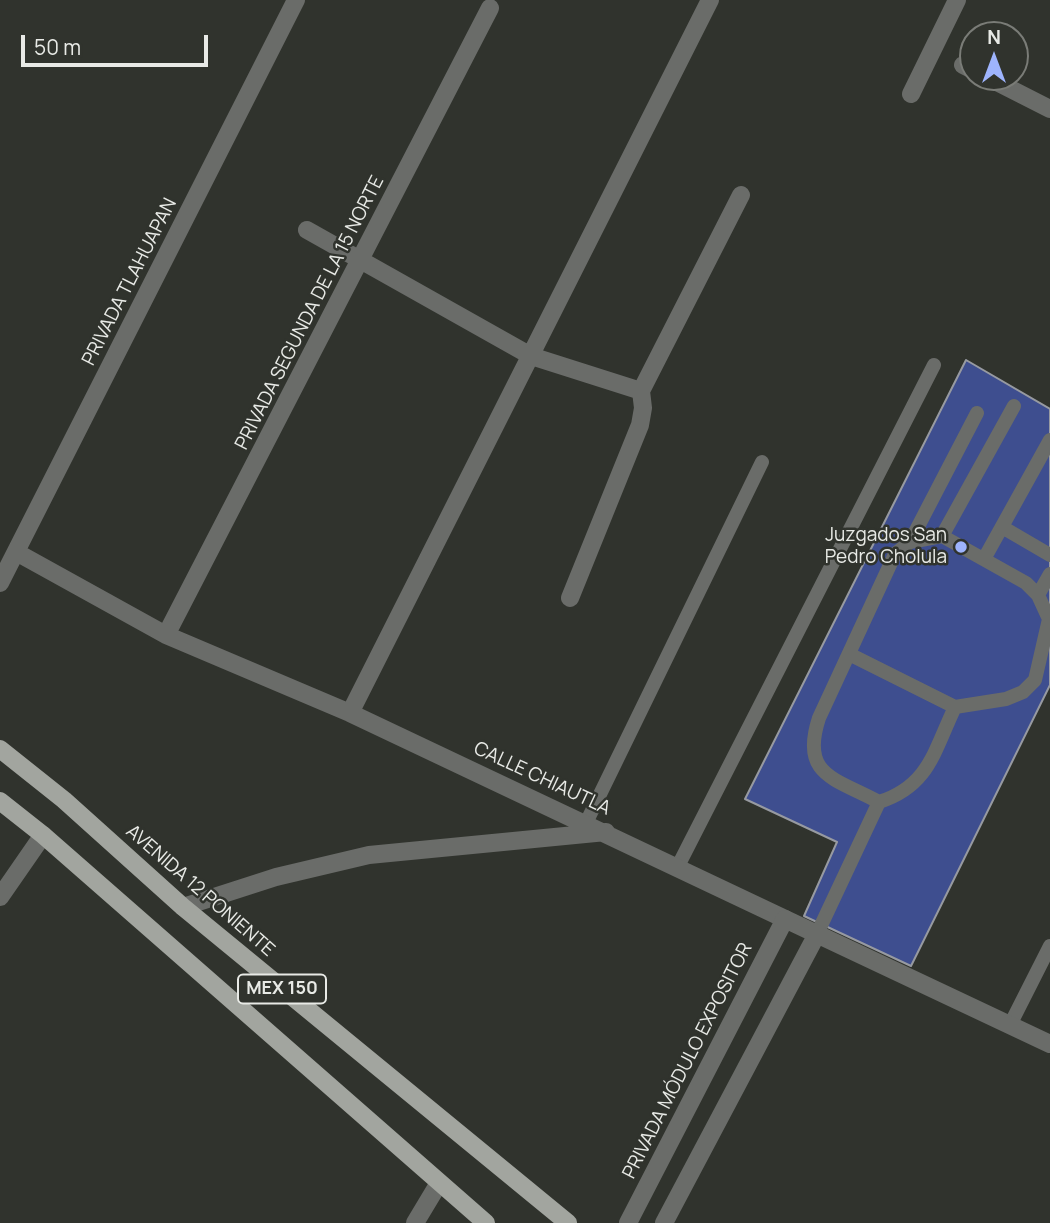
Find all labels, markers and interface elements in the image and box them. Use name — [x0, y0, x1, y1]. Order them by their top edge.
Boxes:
scale bar — [24, 21, 212, 65]
north arrow — [959, 21, 1029, 91]
text: N — [987, 24, 1001, 50]
text: 50 m — [34, 33, 81, 61]
street label: PRIVADA SEGUNDA DE LA 15 NORTE — [231, 172, 389, 454]
street label: PRIVADA TLAHUAPAN — [78, 195, 182, 369]
place label: Juzgados San Pedro Cholula — [825, 525, 947, 569]
marker: Juzgados San Pedro Cholula — [953, 539, 969, 555]
street label: CALLE CHIAUTLA — [470, 737, 614, 821]
street label: AVENIDA 12 PONIENTE — [121, 820, 279, 962]
street label: PRIVADA MÓDULO EXPOSITOR — [618, 939, 758, 1183]
road number: MEX 150 — [238, 974, 326, 1004]

